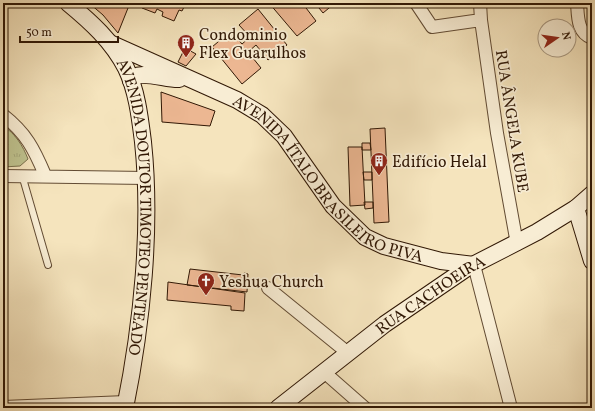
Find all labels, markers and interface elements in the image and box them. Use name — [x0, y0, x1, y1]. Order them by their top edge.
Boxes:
scale bar — [20, 18, 118, 44]
north arrow — [537, 18, 577, 58]
text: 50 m — [26, 25, 52, 41]
place label: Condominio Flex Guarulhos — [199, 25, 306, 65]
text: N — [557, 31, 573, 42]
building icon: Condominio Flex Guarulhos — [176, 33, 196, 58]
street label: RUA ÂNGELA KUBE — [489, 48, 534, 194]
street label: AVENIDA DOUTOR TIMOTEO PENTEADO — [110, 55, 155, 357]
street label: AVENIDA ÍTALO BRASILEIRO PIVA — [228, 91, 425, 269]
building icon: Edifício Helal — [369, 151, 389, 176]
place label: Edifício Helal — [392, 152, 487, 174]
street label: RUA CACHOEIRA — [371, 251, 490, 341]
church icon: Yeshua Church — [196, 271, 216, 296]
place label: Yeshua Church — [219, 272, 324, 294]

